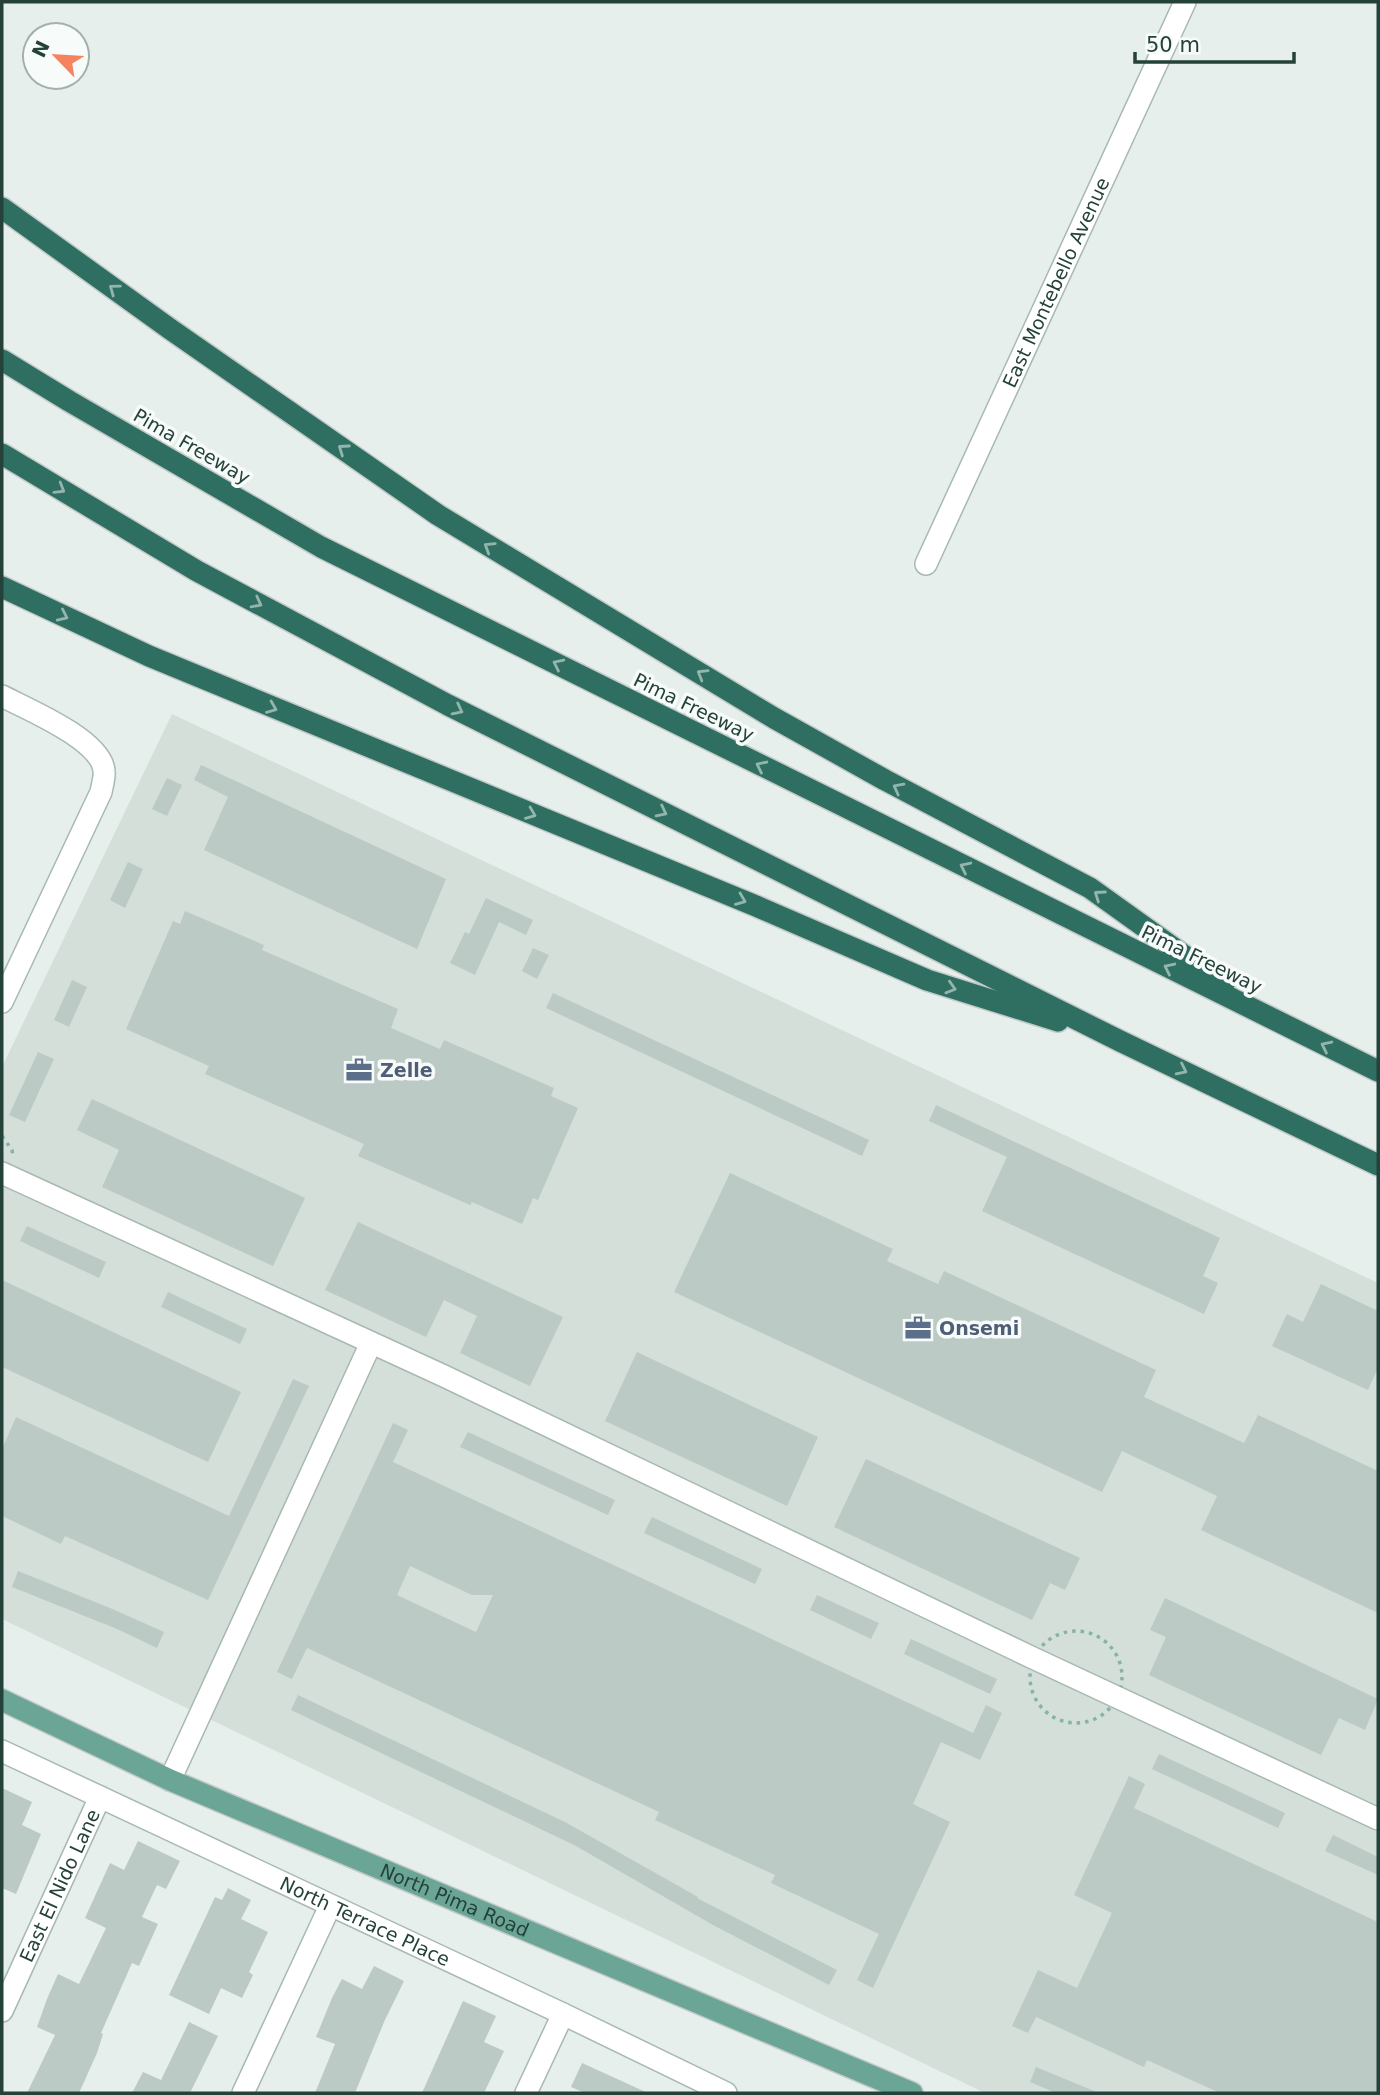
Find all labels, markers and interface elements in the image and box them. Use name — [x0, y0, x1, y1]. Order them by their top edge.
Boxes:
north arrow — [21, 21, 91, 91]
scale bar — [1135, 21, 1294, 65]
text: 50 m — [1146, 33, 1200, 57]
text: N — [27, 37, 54, 61]
street label: East Montebello Avenue — [998, 174, 1114, 391]
one-way arrow — [109, 285, 122, 297]
street label: Pima Freeway — [130, 404, 254, 488]
one-way arrow — [338, 445, 351, 457]
one-way arrow — [53, 481, 66, 494]
one-way arrow — [484, 542, 497, 555]
one-way arrow — [250, 595, 263, 608]
one-way arrow — [56, 608, 69, 622]
one-way arrow — [553, 659, 565, 673]
street label: Pima Freeway — [630, 668, 758, 746]
one-way arrow — [696, 669, 709, 682]
one-way arrow — [265, 699, 277, 713]
one-way arrow — [451, 701, 463, 715]
one-way arrow — [756, 760, 768, 774]
one-way arrow — [893, 782, 906, 796]
one-way arrow — [655, 803, 667, 817]
one-way arrow — [524, 806, 536, 820]
one-way arrow — [960, 861, 972, 875]
one-way arrow — [1094, 891, 1107, 903]
one-way arrow — [735, 892, 747, 906]
street label: Pima Freeway — [1138, 920, 1266, 998]
one-way arrow — [1164, 963, 1176, 977]
one-way arrow — [945, 979, 957, 994]
one-way arrow — [1321, 1040, 1333, 1054]
office icon: Zelle — [344, 1055, 374, 1085]
place label: Zelle — [380, 1059, 433, 1081]
one-way arrow — [1175, 1062, 1187, 1076]
office icon: Onsemi — [903, 1313, 933, 1343]
place label: Onsemi — [939, 1317, 1019, 1339]
street label: East El Nido Lane — [15, 1806, 104, 1965]
street label: North Pima Road — [377, 1859, 532, 1941]
street label: North Terrace Place — [277, 1872, 454, 1970]

